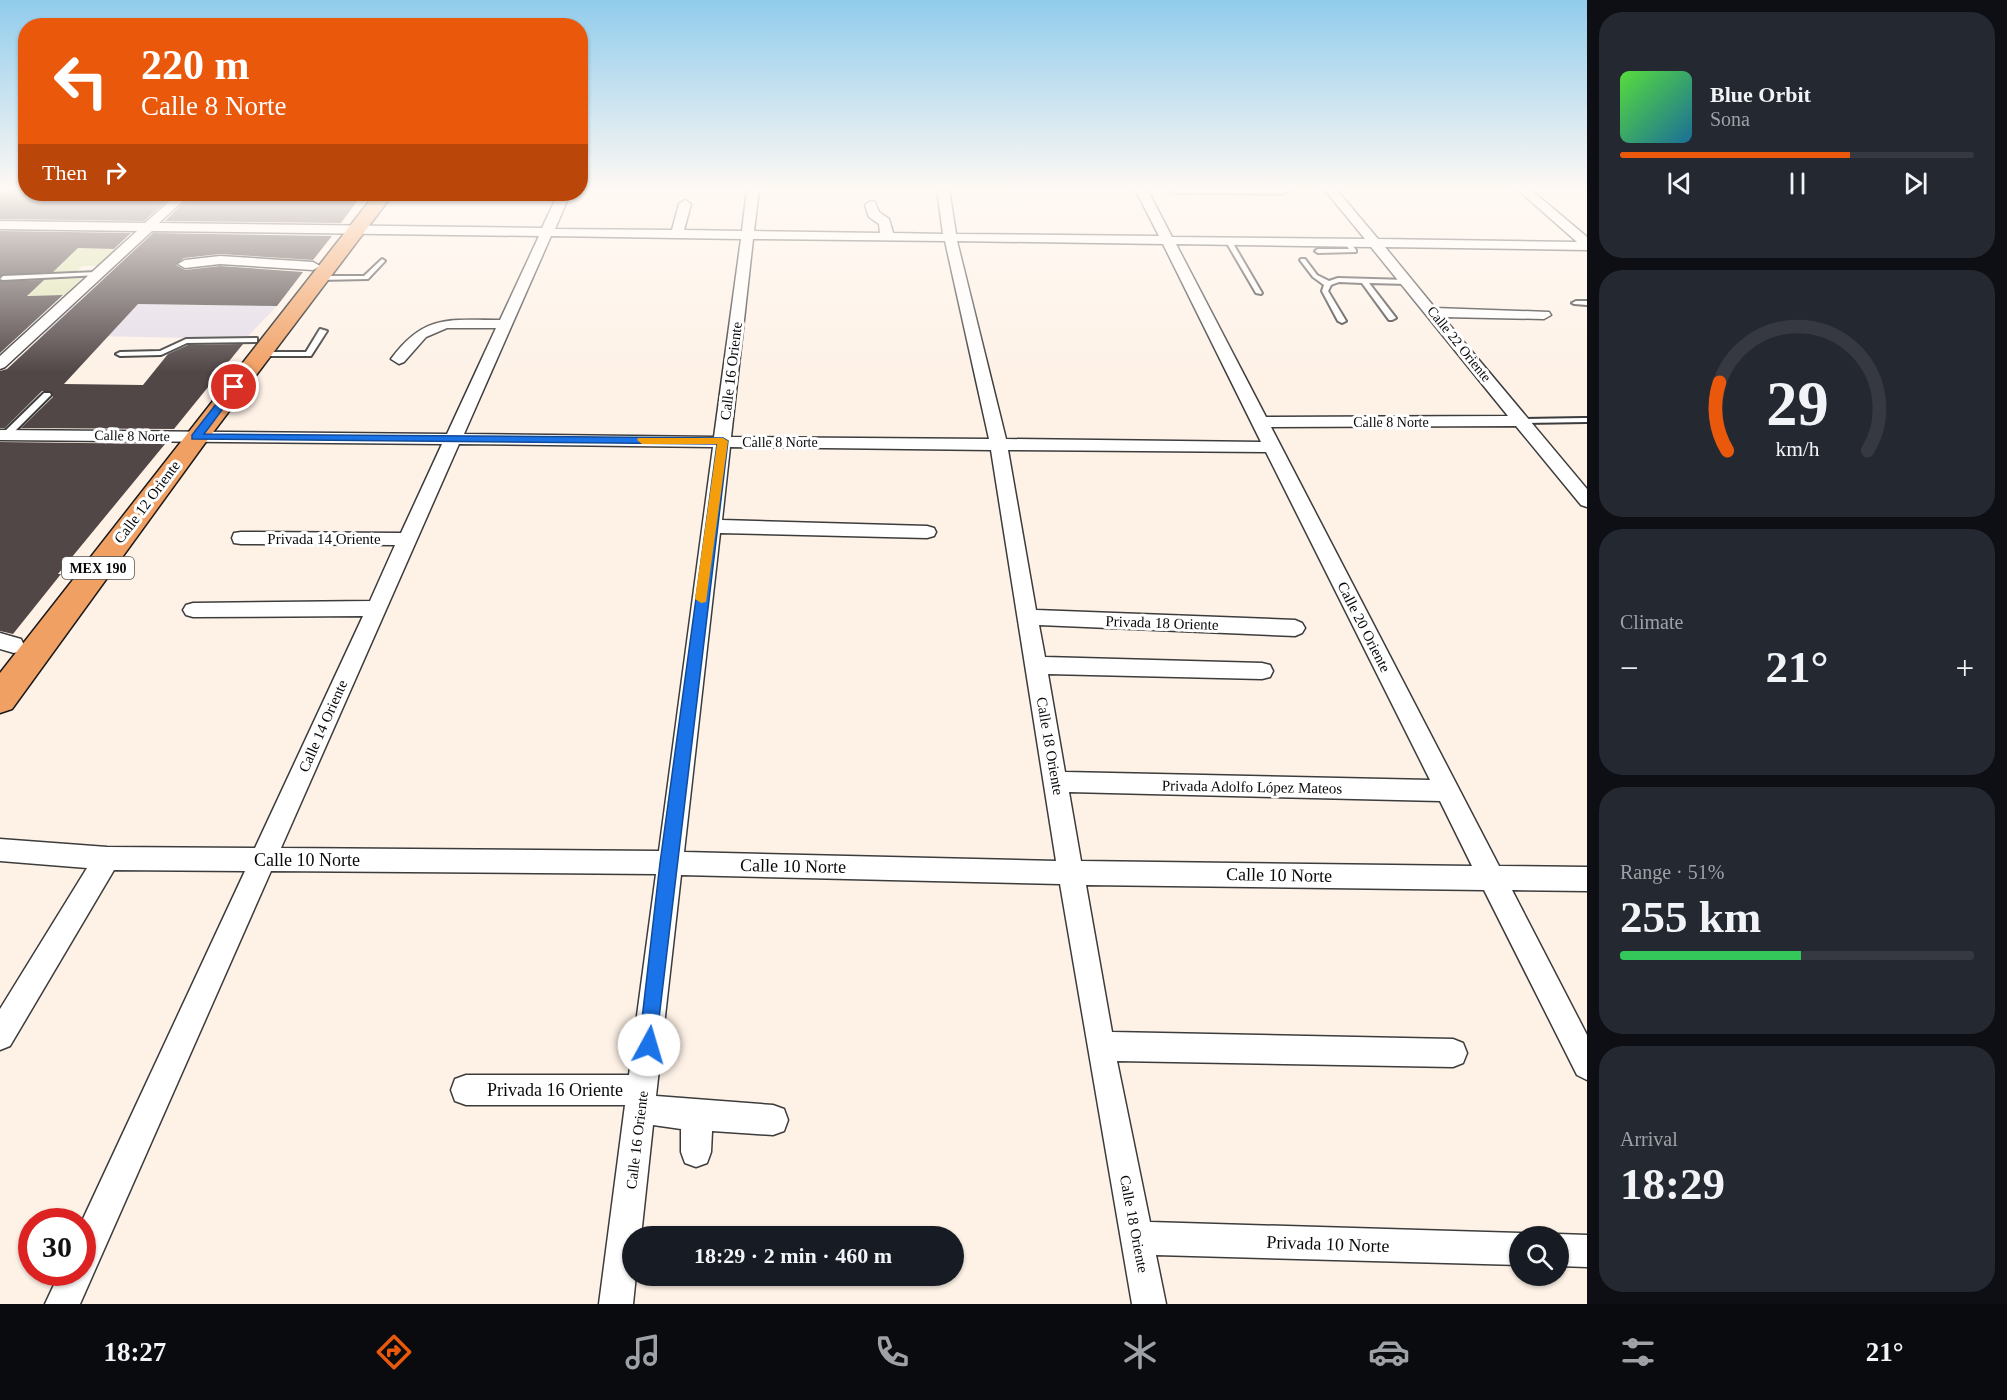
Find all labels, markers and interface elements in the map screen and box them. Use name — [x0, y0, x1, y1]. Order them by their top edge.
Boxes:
icon: left — [42, 42, 120, 120]
text: 220 m — [141, 42, 250, 88]
text: Blue Orbit — [1710, 82, 1811, 107]
text: Calle 8 Norte — [141, 91, 286, 121]
text: Sona — [1710, 108, 1750, 130]
icon: right — [99, 156, 132, 189]
text: Then — [42, 160, 87, 185]
icon: previous — [1663, 167, 1696, 200]
icon: pause — [1781, 167, 1814, 200]
icon: next — [1899, 167, 1932, 200]
street label: Calle 22 Oriente — [1424, 303, 1494, 385]
street label: Calle 16 Oriente — [717, 320, 745, 421]
pin — [208, 361, 259, 412]
text: 29 — [1766, 369, 1828, 438]
icon: arrive — [217, 370, 250, 403]
street label: Calle 8 Norte — [1353, 415, 1429, 430]
street label: Calle 8 Norte — [94, 428, 170, 444]
street label: Calle 8 Norte — [742, 435, 818, 450]
text: km/h — [1775, 437, 1819, 461]
street label: Calle 12 Oriente — [111, 457, 183, 546]
street label: Privada 14 Oriente — [267, 531, 381, 547]
road number: MEX 190 — [62, 557, 134, 579]
street label: Calle 20 Oriente — [1334, 579, 1394, 675]
text: Climate — [1620, 611, 1683, 633]
street label: Privada 18 Oriente — [1105, 613, 1219, 633]
text: 21° — [1766, 642, 1829, 692]
text: − — [1620, 650, 1639, 686]
text: + — [1955, 650, 1974, 686]
street label: Calle 14 Oriente — [296, 677, 351, 775]
street label: Calle 18 Oriente — [1034, 696, 1067, 797]
street label: Privada Adolfo López Mateos — [1162, 777, 1342, 797]
street label: Calle 10 Norte — [254, 850, 360, 870]
street label: Calle 10 Norte — [740, 855, 846, 877]
text: Range · 51% — [1620, 861, 1724, 883]
street label: Calle 10 Norte — [1226, 864, 1332, 886]
text: 255 km — [1620, 892, 1761, 942]
position arrow — [617, 1013, 681, 1077]
street label: Privada 16 Oriente — [487, 1080, 623, 1100]
street label: Calle 16 Oriente — [623, 1089, 651, 1190]
text: Arrival — [1620, 1128, 1678, 1150]
text: 18:29 — [1620, 1159, 1725, 1209]
street label: Calle 18 Oriente — [1117, 1174, 1151, 1275]
speed limit sign: 30 — [18, 1208, 96, 1286]
map controls — [1509, 1226, 1569, 1286]
button: search — [1509, 1226, 1569, 1286]
street label: Privada 10 Norte — [1266, 1232, 1390, 1256]
text: 18:29 · 2 min · 460 m — [694, 1243, 892, 1268]
icon: directions — [373, 1331, 415, 1373]
icon: music — [622, 1331, 664, 1373]
icon: phone — [871, 1331, 913, 1373]
icon: climate — [1119, 1331, 1161, 1373]
icon: car — [1368, 1331, 1410, 1373]
icon: filters — [1617, 1331, 1659, 1373]
text: 18:27 — [103, 1337, 166, 1367]
text: 21° — [1866, 1337, 1904, 1367]

